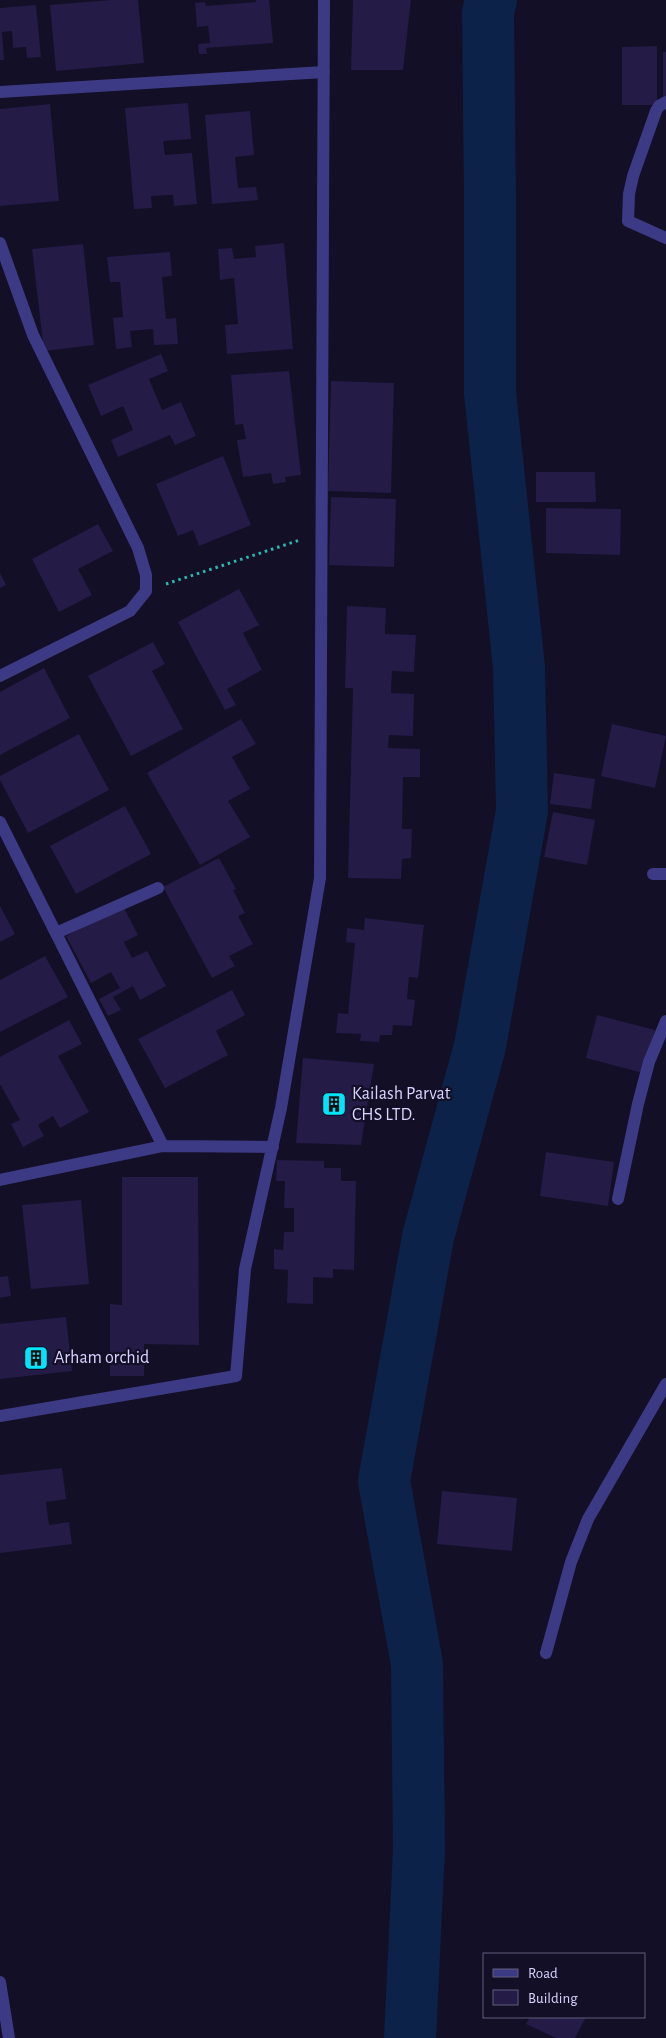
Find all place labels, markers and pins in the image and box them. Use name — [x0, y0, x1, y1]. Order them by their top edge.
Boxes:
place label: Kailash Parvat CHS LTD. — [352, 1085, 451, 1124]
building icon: Kailash Parvat CHS LTD. — [321, 1091, 347, 1117]
building icon: Arham orchid — [23, 1345, 49, 1371]
place label: Arham orchid — [54, 1349, 149, 1367]

